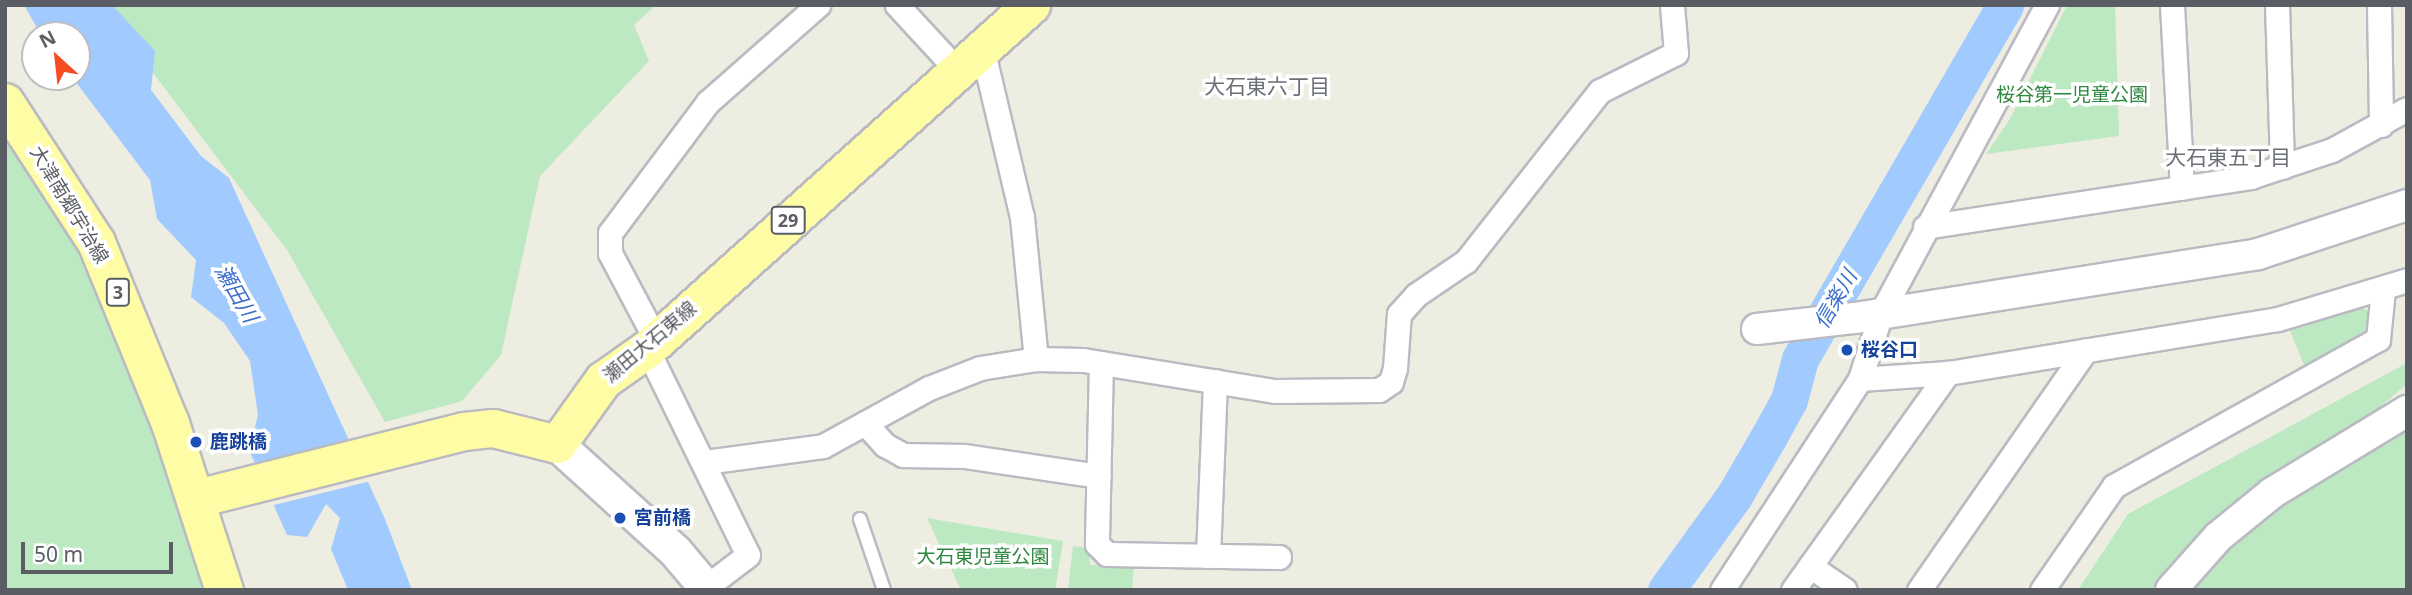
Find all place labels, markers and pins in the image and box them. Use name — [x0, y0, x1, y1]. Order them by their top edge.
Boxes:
place label: 桜谷口 — [1861, 339, 1918, 361]
marker: 桜谷口 — [1839, 342, 1855, 358]
place label: 鹿跳橋 — [210, 431, 267, 453]
marker: 鹿跳橋 — [188, 434, 204, 450]
place label: 宮前橋 — [634, 507, 691, 529]
marker: 宮前橋 — [612, 510, 628, 526]

